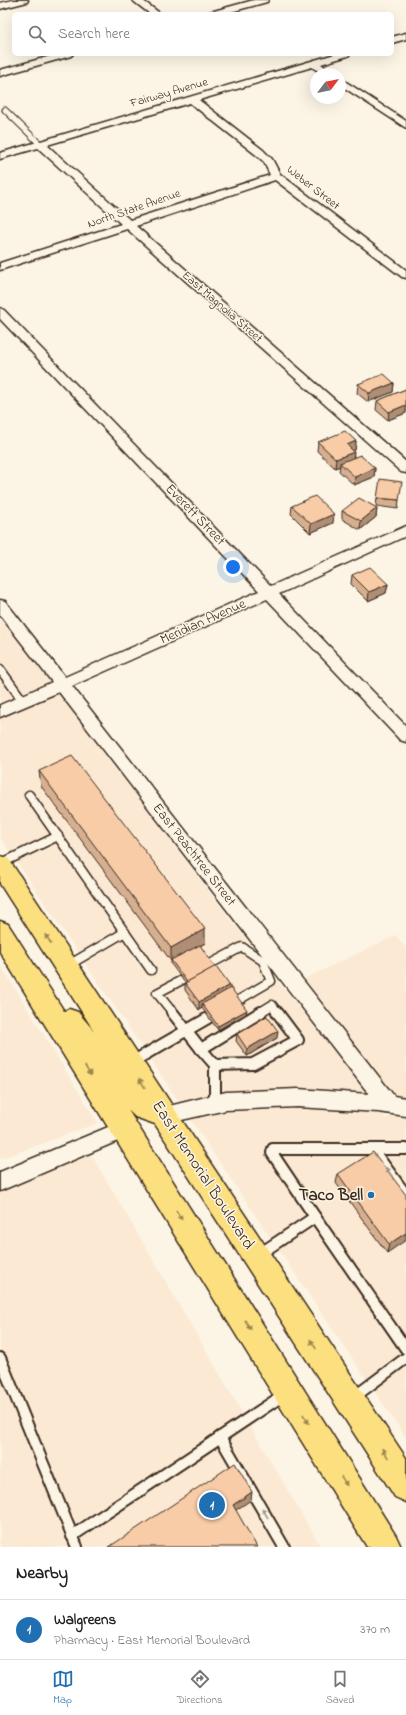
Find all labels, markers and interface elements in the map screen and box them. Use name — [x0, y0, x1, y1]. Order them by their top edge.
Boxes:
search box — [12, 12, 394, 56]
icon: search — [26, 23, 48, 45]
text: Search here — [58, 23, 130, 45]
north arrow — [310, 68, 346, 104]
street label: Fairway Avenue — [127, 73, 211, 114]
street label: Weber Street — [282, 161, 344, 215]
street label: North State Avenue — [85, 184, 184, 233]
street label: East Magnolia Street — [177, 267, 266, 348]
street label: Everett Street — [160, 479, 230, 551]
your location — [223, 557, 243, 577]
street label: Meridian Avenue — [157, 593, 250, 650]
street label: East Peachtree Street — [147, 799, 241, 911]
one-way arrow — [44, 933, 52, 944]
one-way arrow — [84, 1066, 92, 1076]
one-way arrow — [138, 1077, 146, 1088]
street label: East Memorial Boulevard — [145, 1095, 261, 1255]
one-way arrow — [385, 1166, 393, 1177]
place label: Taco Bell — [299, 1183, 363, 1208]
marker: Taco Bell — [366, 1190, 376, 1200]
one-way arrow — [175, 1210, 183, 1220]
one-way arrow — [244, 1319, 251, 1331]
one-way arrow — [309, 1339, 317, 1349]
one-way arrow — [302, 1414, 310, 1425]
one-way arrow — [381, 1447, 388, 1459]
one-way arrow — [340, 1476, 348, 1486]
pin: 1 — [199, 1490, 225, 1520]
one-way arrow — [261, 1507, 268, 1519]
text: Nearby — [16, 1561, 68, 1586]
text: Walgreens — [54, 1609, 116, 1631]
text: 1 — [27, 1620, 31, 1639]
text: 370 m — [360, 1620, 390, 1639]
text: Pharmacy · East Memorial Boulevard — [54, 1631, 250, 1650]
tab: Map — [52, 1668, 74, 1708]
tab: Directions — [177, 1668, 222, 1708]
tab: Saved — [326, 1668, 354, 1708]

